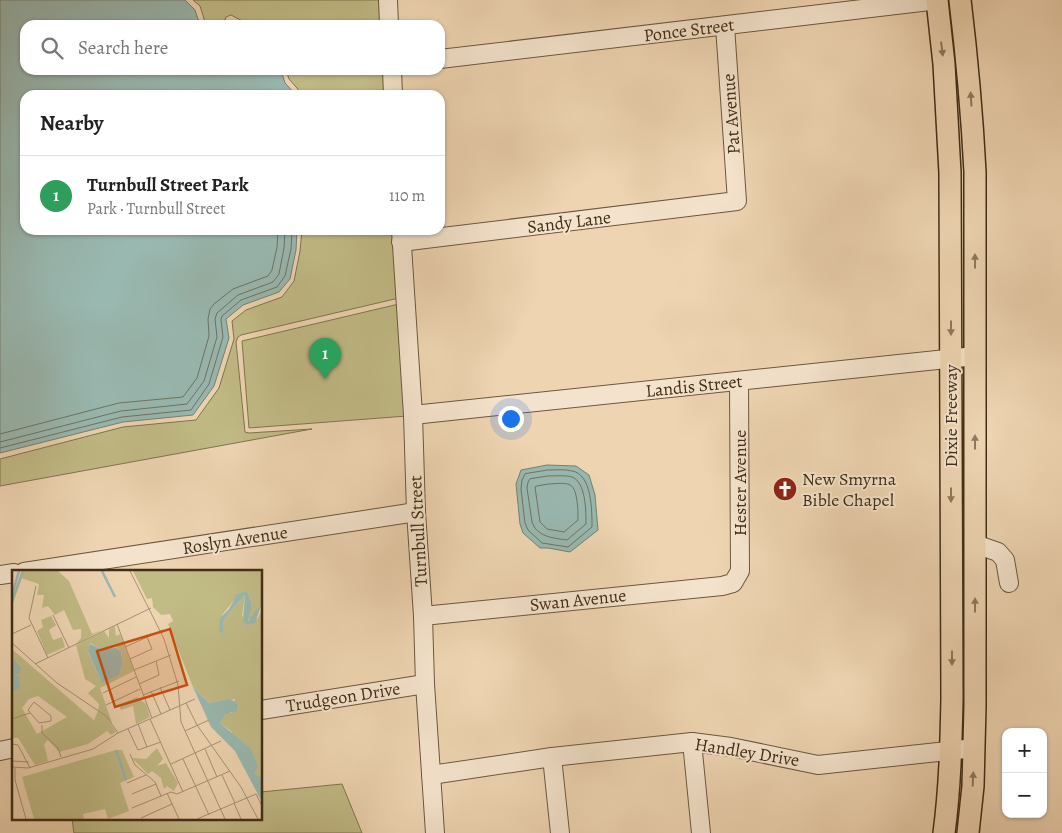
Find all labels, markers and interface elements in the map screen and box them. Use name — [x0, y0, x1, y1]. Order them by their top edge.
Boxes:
street label: Ponce Street — [642, 13, 736, 47]
search box — [20, 20, 445, 75]
icon: search — [38, 34, 66, 62]
text: Search here — [78, 35, 168, 61]
one-way arrow — [938, 41, 946, 57]
street label: Pat Avenue — [716, 73, 746, 155]
one-way arrow — [966, 91, 974, 107]
text: Nearby — [40, 109, 103, 137]
text: Turnbull Street Park — [87, 172, 248, 198]
text: 1 — [53, 185, 59, 207]
text: 110 m — [389, 185, 425, 207]
text: Park · Turnbull Street — [87, 198, 225, 220]
street label: Sandy Lane — [526, 205, 612, 239]
one-way arrow — [971, 253, 979, 269]
one-way arrow — [947, 321, 955, 337]
pin: 1 — [309, 338, 341, 379]
street label: Dixie Freeway — [939, 363, 963, 468]
street label: Landis Street — [644, 369, 744, 403]
your location — [498, 406, 524, 432]
street label: Hester Avenue — [728, 430, 752, 536]
one-way arrow — [971, 434, 979, 450]
place label: New Smyrna Bible Chapel — [802, 467, 897, 512]
street label: Turnbull Street — [403, 475, 433, 587]
church icon: New Smyrna Bible Chapel — [772, 476, 798, 502]
one-way arrow — [947, 488, 955, 504]
street label: Roslyn Avenue — [181, 520, 289, 560]
inset map — [12, 570, 262, 820]
street label: Swan Avenue — [529, 583, 627, 617]
one-way arrow — [971, 596, 979, 612]
one-way arrow — [948, 650, 956, 666]
street label: Trudgeon Drive — [284, 676, 402, 718]
map controls — [1002, 728, 1047, 818]
button: + — [1002, 728, 1047, 773]
street label: Handley Drive — [693, 732, 801, 772]
one-way arrow — [970, 771, 978, 787]
button: − — [1002, 773, 1047, 818]

